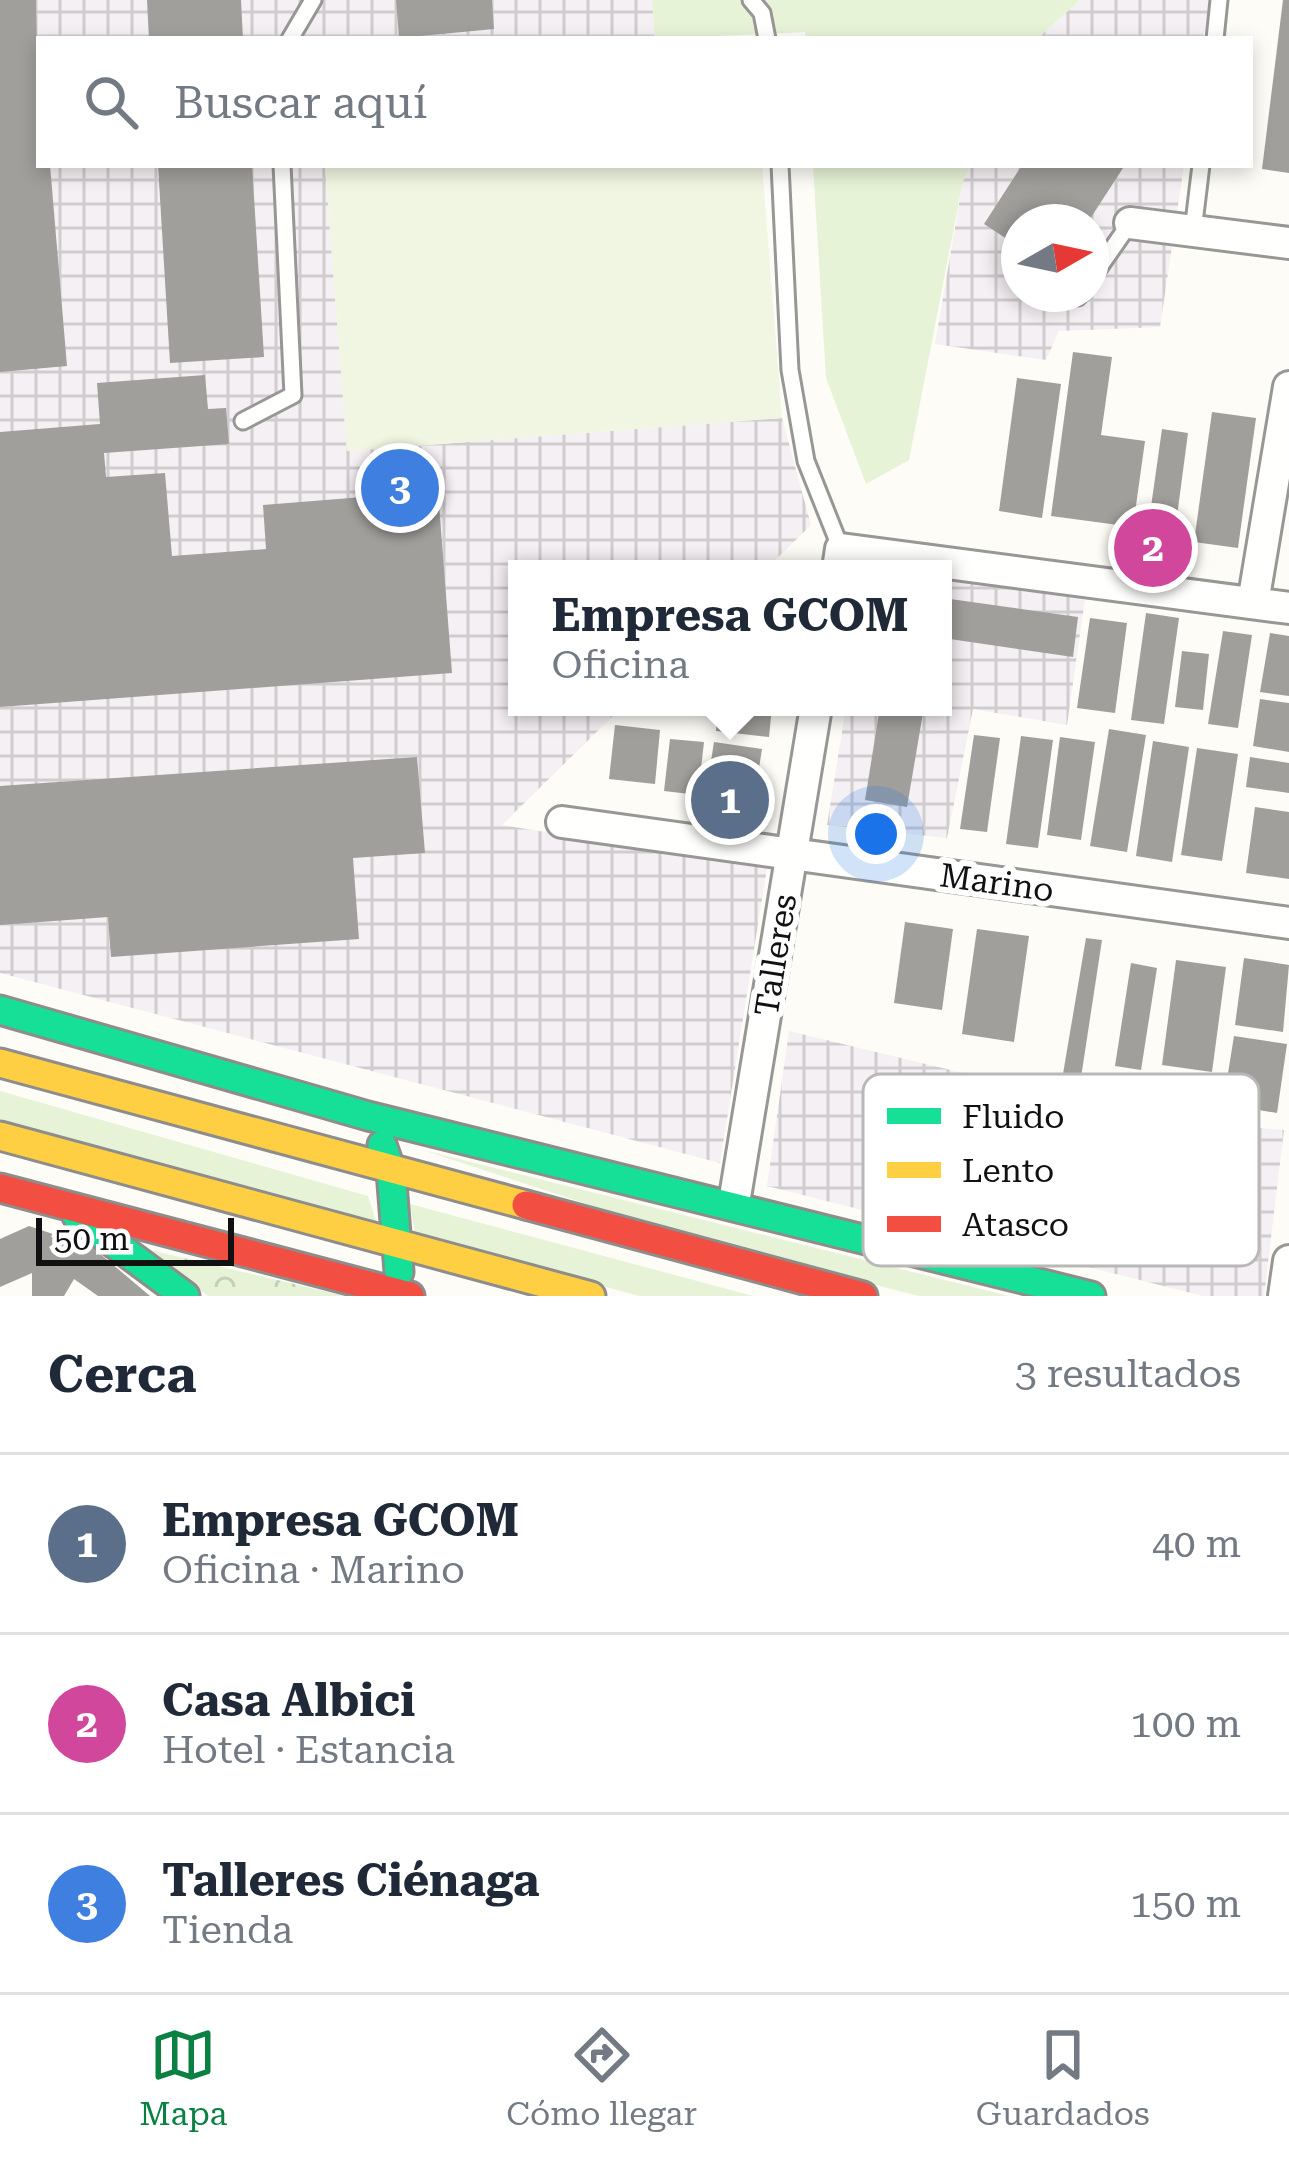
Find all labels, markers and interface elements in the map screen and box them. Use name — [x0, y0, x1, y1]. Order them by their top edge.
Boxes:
search box — [36, 36, 1253, 168]
icon: search — [78, 69, 144, 135]
text: Buscar aquí — [174, 76, 427, 129]
north arrow — [1001, 204, 1109, 312]
pin: 3 — [361, 443, 439, 533]
pin: 2 — [1114, 503, 1192, 593]
popup — [508, 560, 952, 716]
text: Empresa GCOM — [552, 589, 908, 642]
text: Oficina — [552, 642, 689, 688]
pin: 1 — [691, 755, 769, 845]
your location — [846, 804, 906, 864]
street label: Marino — [937, 855, 1056, 910]
street label: Talleres — [747, 891, 804, 1019]
legend — [863, 1074, 1259, 1266]
text: Fluido — [962, 1097, 1065, 1136]
text: Lento — [962, 1151, 1054, 1190]
text: Atasco — [962, 1205, 1069, 1244]
scale bar — [36, 1212, 234, 1265]
text: 50 m — [54, 1219, 129, 1258]
text: Cerca — [48, 1345, 197, 1404]
text: 3 resultados — [1015, 1351, 1241, 1397]
text: Empresa GCOM — [162, 1494, 519, 1547]
text: 1 — [76, 1521, 98, 1567]
text: 40 m — [1152, 1521, 1241, 1567]
text: Oficina · Marino — [162, 1547, 465, 1593]
text: Casa Albici — [162, 1674, 415, 1727]
text: 2 — [76, 1701, 98, 1747]
text: 100 m — [1130, 1701, 1241, 1747]
text: Hotel · Estancia — [162, 1727, 455, 1773]
text: Talleres Ciénaga — [162, 1854, 540, 1907]
text: 3 — [76, 1881, 98, 1927]
text: 150 m — [1130, 1881, 1241, 1927]
text: Tienda — [162, 1907, 293, 1953]
tab: Mapa — [139, 2022, 227, 2133]
tab: Cómo llegar — [506, 2022, 697, 2133]
tab: Guardados — [976, 2022, 1150, 2133]

